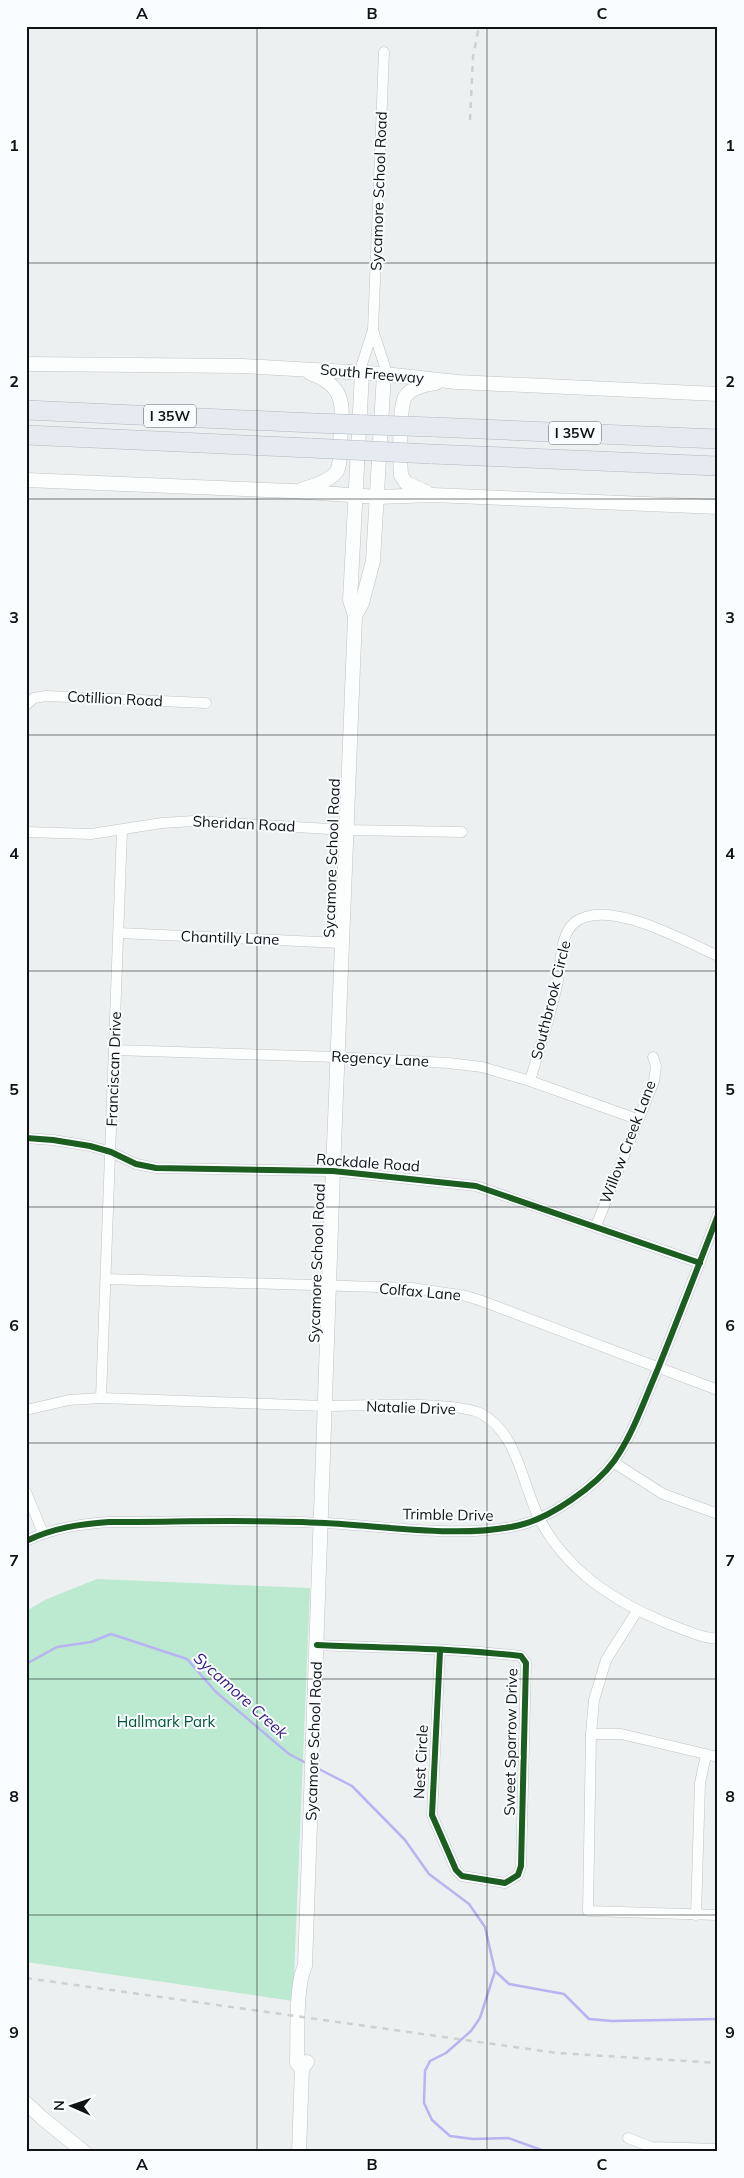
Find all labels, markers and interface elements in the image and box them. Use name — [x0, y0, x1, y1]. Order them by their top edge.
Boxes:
text: A — [136, 3, 148, 23]
text: B — [366, 3, 378, 23]
text: C — [597, 3, 608, 23]
street label: Sycamore School Road — [366, 111, 391, 271]
text: 1 — [9, 135, 19, 155]
text: 1 — [725, 135, 735, 155]
street label: South Freeway — [319, 359, 425, 388]
text: 2 — [9, 371, 19, 391]
text: 2 — [725, 371, 735, 391]
road number: I 35W — [144, 404, 196, 428]
road number: I 35W — [549, 422, 601, 444]
text: 3 — [9, 607, 19, 627]
text: 3 — [725, 607, 735, 627]
street label: Cotillion Road — [67, 687, 163, 710]
street label: Sycamore School Road — [319, 778, 344, 938]
street label: Sheridan Road — [192, 811, 296, 836]
text: 4 — [9, 843, 19, 863]
text: 4 — [725, 843, 735, 863]
street label: Chantilly Lane — [180, 926, 280, 949]
street label: Southbrook Circle — [527, 938, 574, 1061]
street label: Franciscan Drive — [102, 1011, 125, 1127]
street label: Regency Lane — [331, 1046, 429, 1071]
street label: Willow Creek Lane — [595, 1078, 660, 1206]
text: 5 — [9, 1079, 19, 1099]
text: 5 — [725, 1079, 735, 1099]
street label: Rockdale Road — [315, 1149, 421, 1176]
street label: Sycamore School Road — [304, 1183, 329, 1343]
street label: Colfax Lane — [378, 1278, 462, 1305]
text: 6 — [9, 1315, 19, 1335]
text: 6 — [725, 1315, 735, 1335]
street label: Natalie Drive — [366, 1396, 456, 1419]
street label: Trimble Drive — [402, 1504, 494, 1525]
text: 7 — [9, 1550, 19, 1570]
text: 7 — [725, 1550, 735, 1570]
water label: Sycamore Creek — [190, 1647, 293, 1743]
street label: Sycamore School Road — [301, 1661, 326, 1821]
street label: Sweet Sparrow Drive — [500, 1668, 521, 1816]
park label: Hallmark Park — [117, 1712, 216, 1731]
street label: Nest Circle — [409, 1724, 432, 1800]
text: 8 — [9, 1786, 19, 1806]
text: 8 — [725, 1786, 735, 1806]
text: 9 — [9, 2022, 19, 2042]
text: 9 — [725, 2022, 735, 2042]
north arrow — [48, 2080, 98, 2130]
text: N — [50, 2100, 68, 2111]
text: A — [136, 2154, 148, 2174]
text: B — [366, 2154, 378, 2174]
text: C — [597, 2154, 608, 2174]

